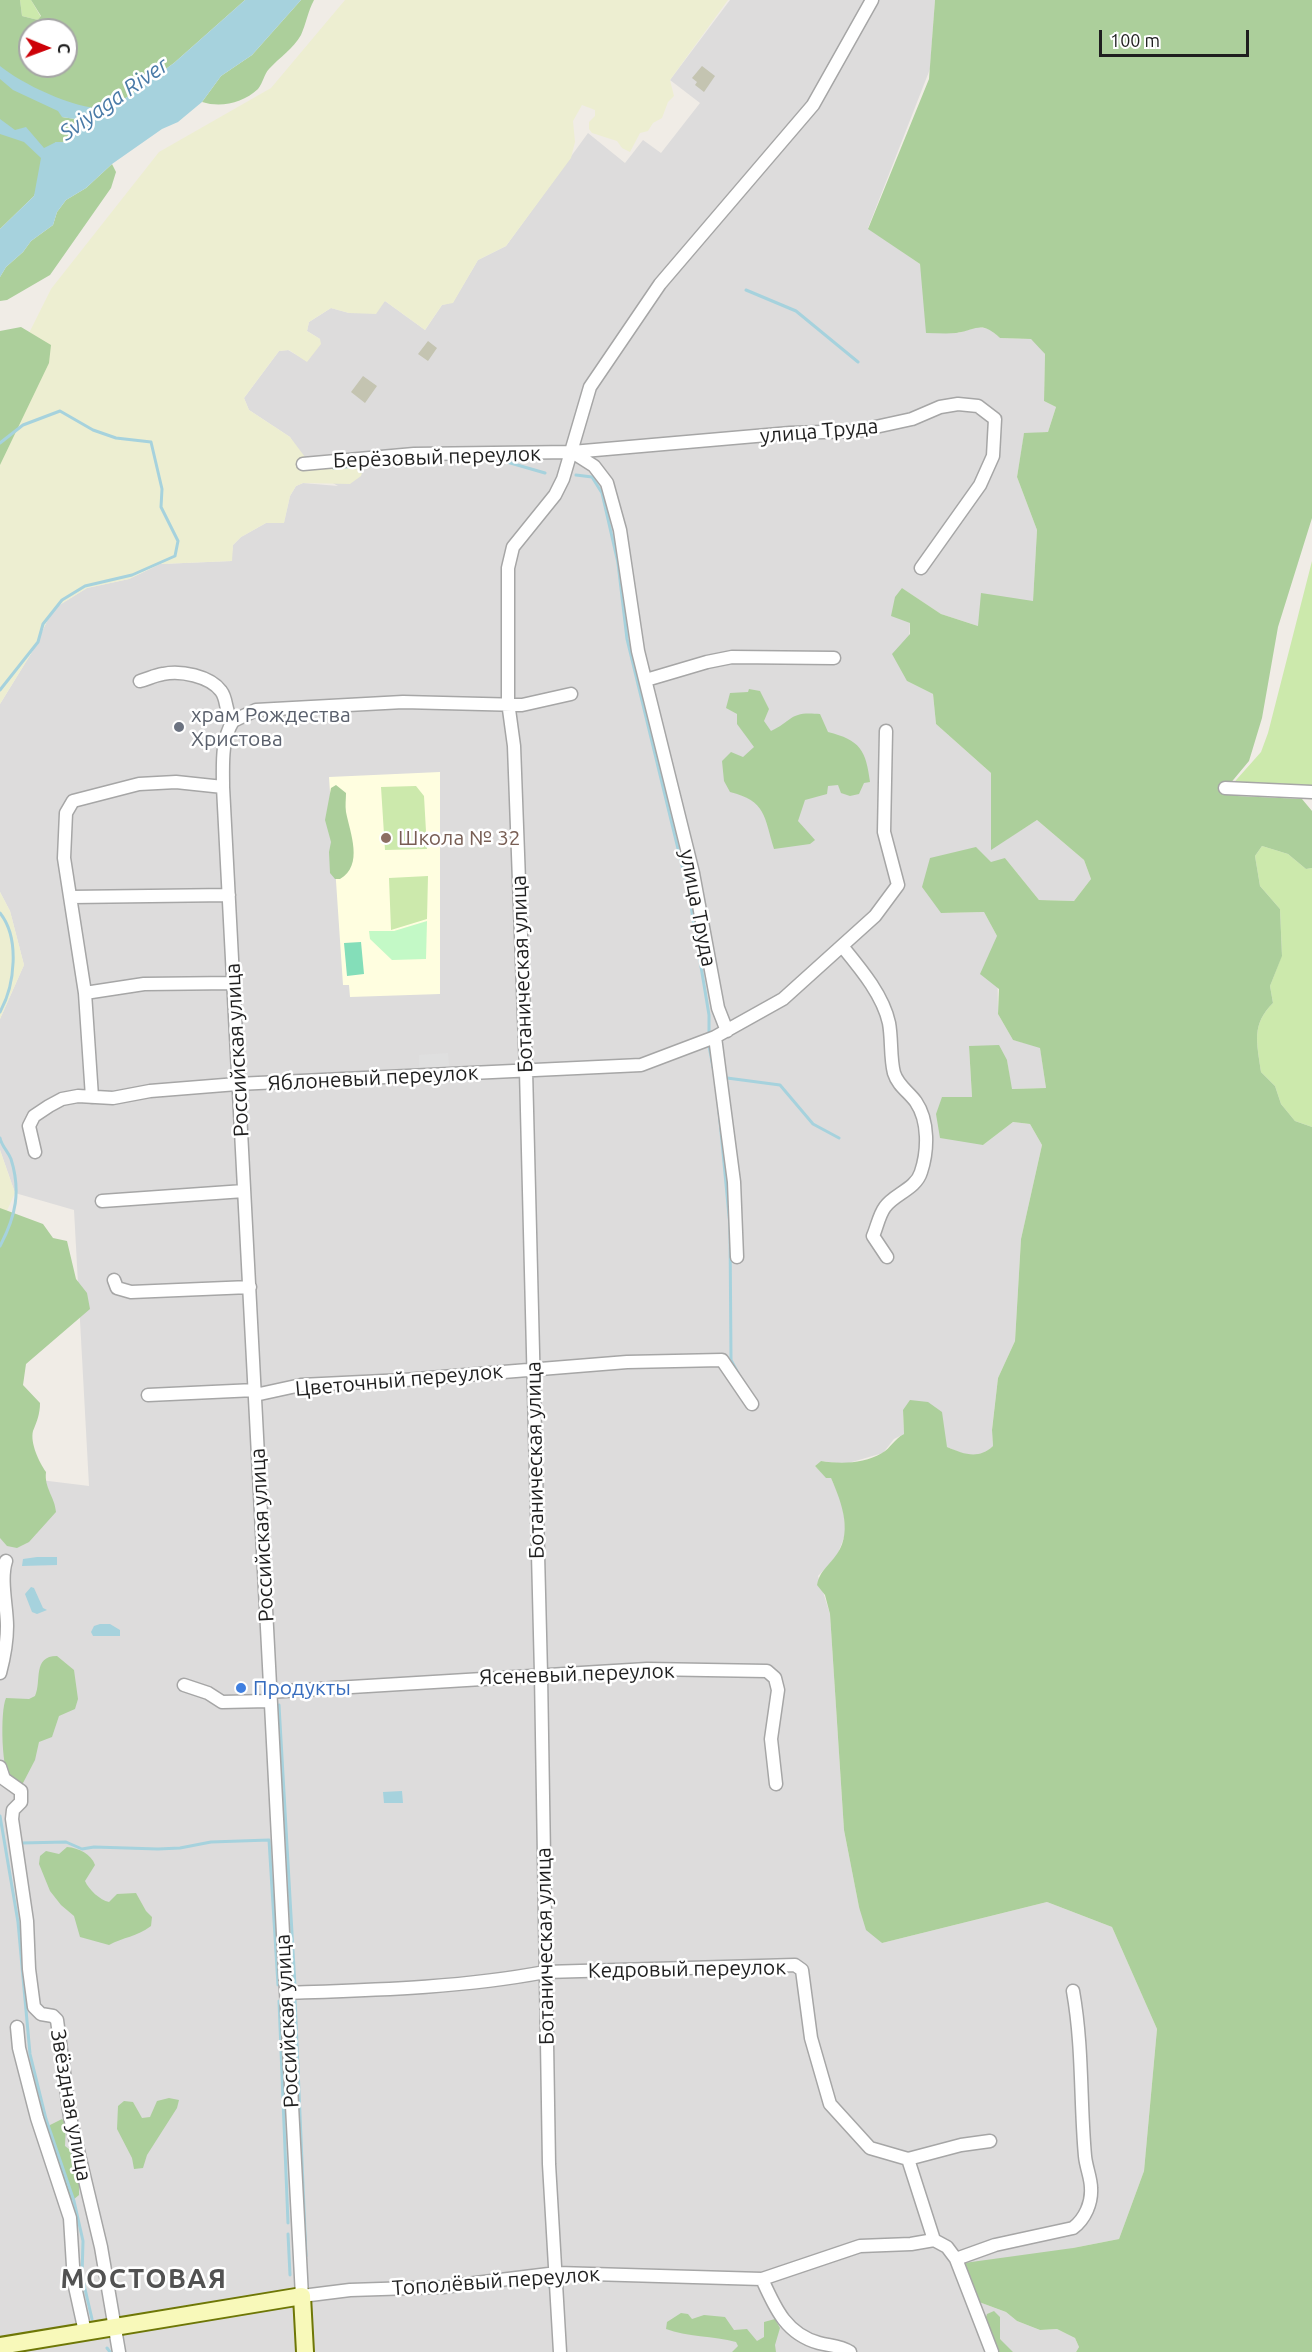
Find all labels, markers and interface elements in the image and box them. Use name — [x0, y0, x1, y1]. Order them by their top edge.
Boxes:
north arrow — [18, 18, 78, 78]
scale bar — [1102, 18, 1252, 56]
text: 100 m — [1110, 30, 1160, 50]
text: С — [55, 43, 73, 54]
water label: Sviyaga River — [55, 52, 173, 146]
street label: улица Труда — [759, 413, 879, 449]
street label: Берёзовый переулок — [333, 441, 541, 473]
place label: храм Рождества Христова — [191, 702, 351, 752]
marker: храм Рождества Христова — [172, 720, 186, 734]
place label: Школа № 32 — [398, 825, 521, 851]
marker: Школа № 32 — [379, 831, 393, 845]
street label: улица Труда — [674, 847, 722, 969]
street label: Ботаническая улица — [506, 875, 538, 1073]
street label: Российская улица — [220, 962, 254, 1138]
street label: Яблоневый переулок — [267, 1060, 479, 1096]
street label: Цветочный переулок — [294, 1358, 504, 1402]
street label: Ботаническая улица — [521, 1361, 549, 1559]
street label: Российская улица — [245, 1447, 279, 1623]
street label: Ясеневый переулок — [479, 1658, 675, 1690]
place label: Продукты — [253, 1675, 351, 1701]
marker: Продукты — [234, 1681, 248, 1695]
street label: Ботаническая улица — [531, 1847, 559, 2045]
street label: Российская улица — [270, 1933, 304, 2109]
street label: Кедровый переулок — [588, 1955, 786, 1983]
street label: Звёздная улица — [45, 2027, 97, 2183]
street label: Тополёвый переулок — [391, 2261, 601, 2301]
district label: МОСТОВАЯ — [61, 2263, 227, 2295]

